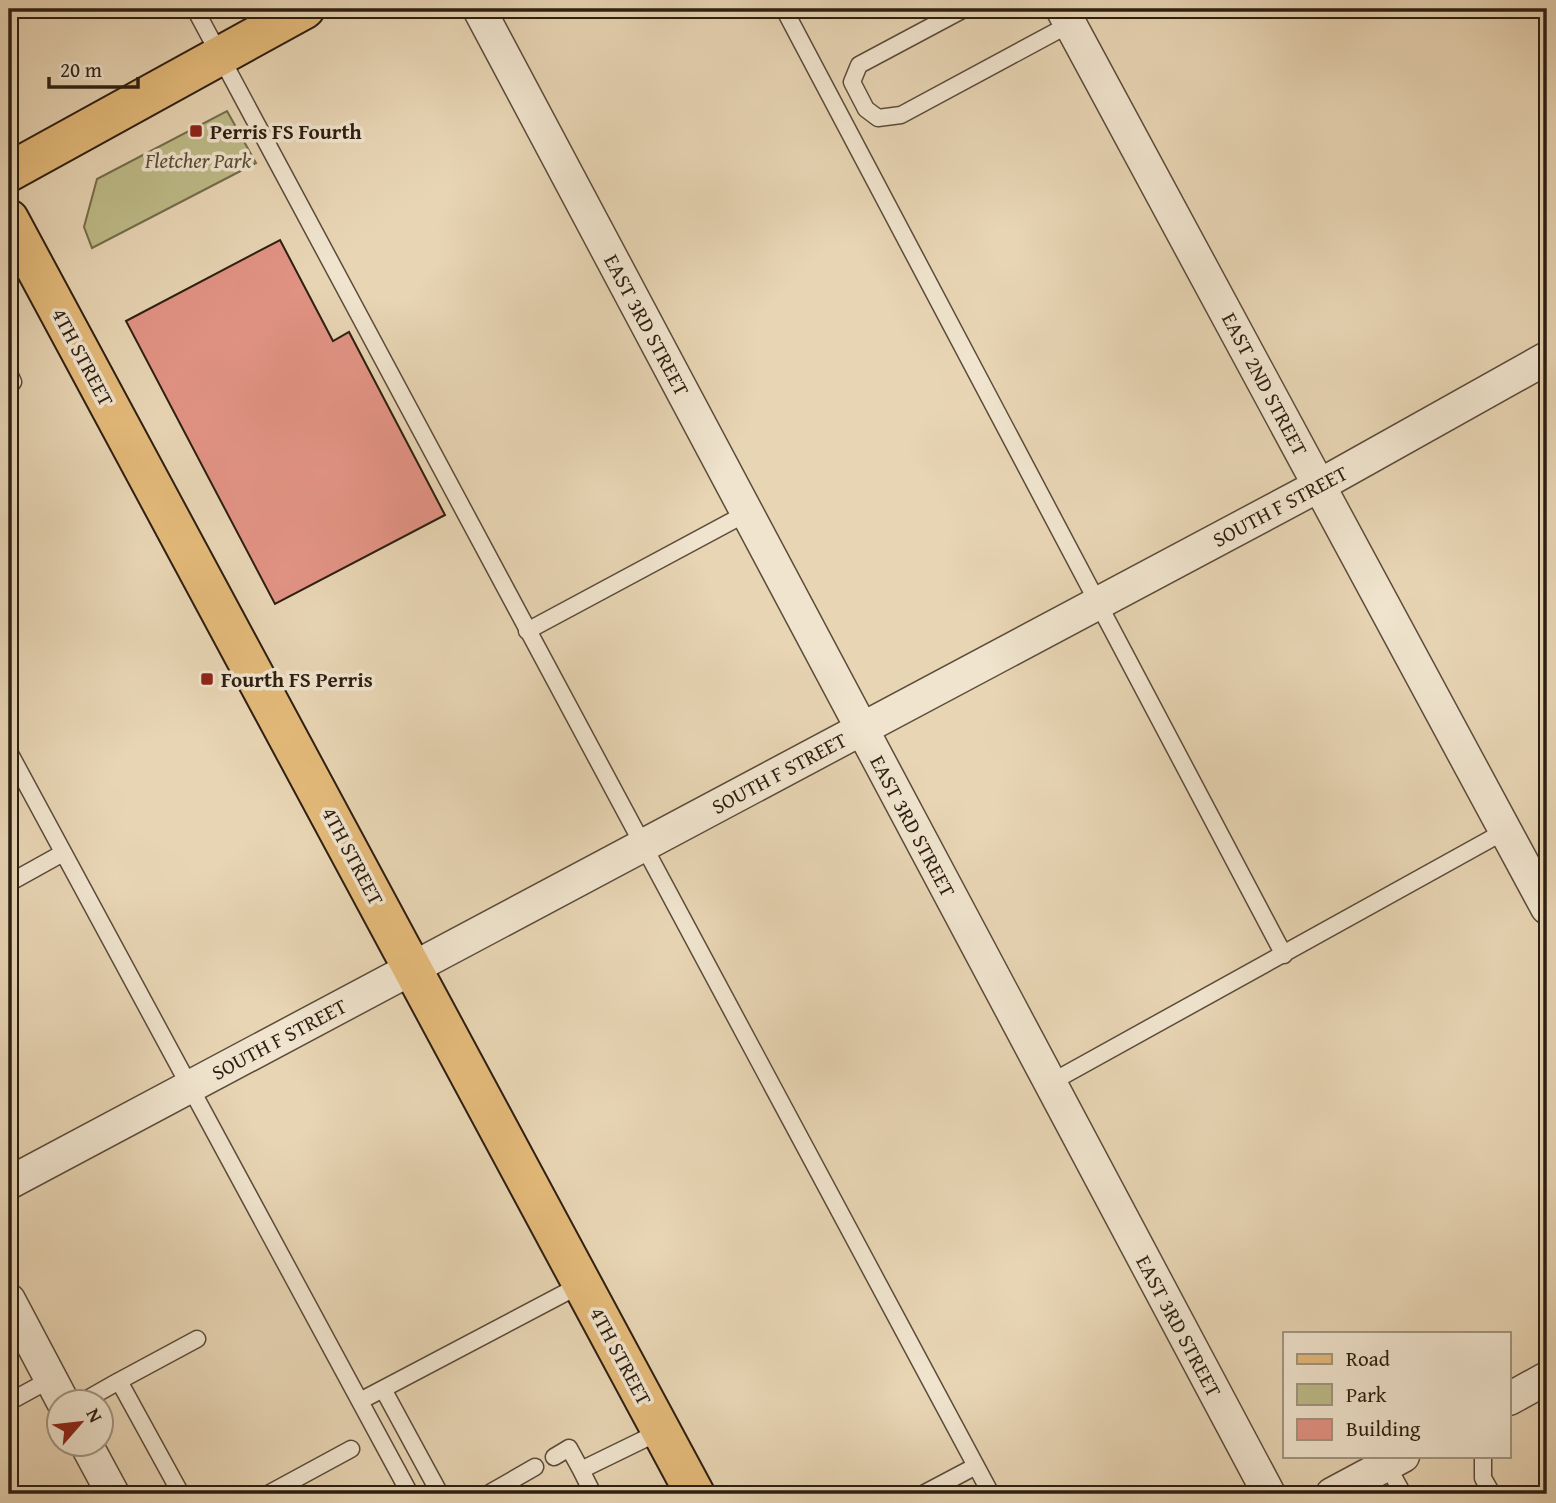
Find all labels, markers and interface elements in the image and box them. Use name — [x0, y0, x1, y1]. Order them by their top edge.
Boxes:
scale bar — [49, 46, 138, 90]
text: 20 m — [60, 54, 102, 85]
place label: Perris FS Fourth — [210, 116, 362, 147]
marker: Perris FS Fourth — [188, 123, 204, 139]
park label: Fletcher Park — [144, 145, 251, 176]
street label: EAST 3RD STREET — [597, 249, 698, 402]
street label: 4TH STREET — [44, 302, 122, 412]
street label: EAST 2ND STREET — [1214, 307, 1316, 461]
street label: SOUTH F STREET — [1207, 457, 1353, 555]
place label: Fourth FS Perris — [221, 664, 373, 695]
marker: Fourth FS Perris — [199, 671, 215, 687]
street label: SOUTH F STREET — [706, 724, 852, 822]
street label: EAST 3RD STREET — [863, 750, 964, 903]
street label: 4TH STREET — [314, 801, 392, 911]
street label: SOUTH F STREET — [206, 990, 352, 1088]
street label: EAST 3RD STREET — [1129, 1250, 1230, 1403]
street label: 4TH STREET — [582, 1301, 660, 1411]
legend — [1283, 1332, 1510, 1458]
text: Road — [1346, 1343, 1391, 1374]
text: Park — [1346, 1379, 1387, 1410]
north arrow — [46, 1388, 116, 1458]
text: N — [80, 1403, 110, 1427]
text: Building — [1346, 1413, 1421, 1444]

